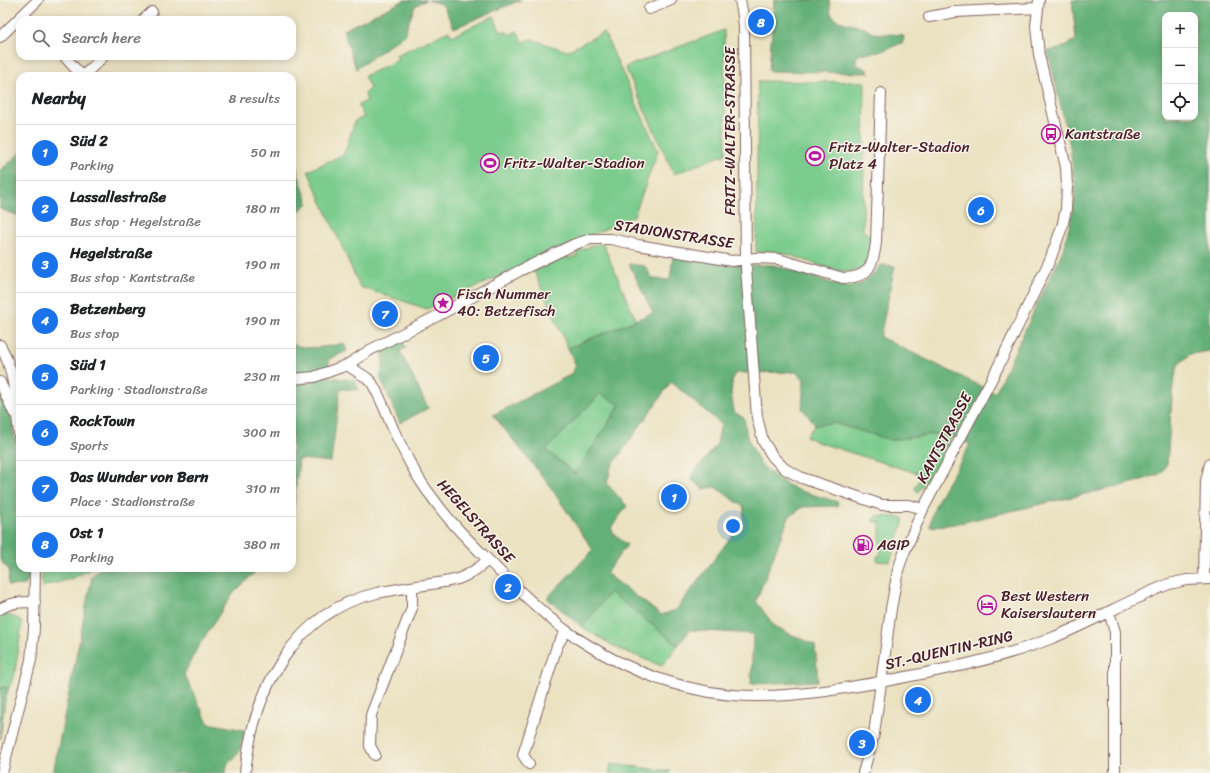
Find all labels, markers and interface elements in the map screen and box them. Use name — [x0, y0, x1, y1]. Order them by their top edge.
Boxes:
pin: 8 — [748, 7, 774, 37]
map controls — [1162, 12, 1198, 120]
button: + — [1162, 12, 1198, 48]
search box — [16, 16, 296, 60]
text: Search here — [62, 25, 141, 51]
icon: search — [30, 27, 52, 49]
street label: FRITZ-WALTER-STRASSE — [717, 45, 743, 215]
button: − — [1162, 48, 1198, 84]
text: Nearby — [32, 83, 86, 113]
button: locate — [1162, 84, 1198, 120]
text: 8 results — [228, 87, 280, 110]
place label: Kantstraße — [1065, 121, 1140, 147]
bus stop icon: Kantstraße — [1040, 123, 1062, 145]
text: Süd 2 — [70, 128, 108, 154]
place label: Fritz-Walter-Stadion Platz 4 — [829, 134, 970, 177]
text: 1 — [42, 141, 48, 164]
text: 50 m — [250, 141, 280, 164]
sports icon: Fritz-Walter-Stadion Platz 4 — [804, 145, 826, 167]
place label: Fritz-Walter-Stadion — [504, 150, 645, 176]
sports icon: Fritz-Walter-Stadion — [479, 152, 501, 174]
text: Parking — [70, 154, 114, 177]
text: Lassallestraße — [70, 184, 166, 210]
pin: 6 — [968, 195, 994, 225]
text: 2 — [41, 197, 49, 220]
text: 180 m — [245, 197, 280, 220]
text: Bus stop · Hegelstraße — [70, 210, 201, 233]
street label: STADIONSTRASSE — [612, 212, 737, 257]
text: Hegelstraße — [70, 240, 152, 266]
text: 3 — [41, 253, 49, 276]
text: 190 m — [245, 253, 280, 276]
text: Bus stop · Kantstraße — [70, 266, 195, 289]
place label: Fisch Nummer 40: Betzefisch — [457, 281, 556, 324]
place icon: Fisch Nummer 40: Betzefisch — [432, 292, 454, 314]
text: Betzenberg — [70, 296, 146, 322]
pin: 7 — [372, 299, 398, 329]
text: 4 — [41, 309, 49, 332]
text: 190 m — [245, 309, 280, 332]
text: Bus stop — [70, 322, 119, 345]
pin: 5 — [473, 343, 499, 373]
text: Süd 1 — [70, 352, 106, 378]
text: 5 — [41, 365, 49, 388]
text: 230 m — [244, 365, 280, 388]
text: Parking · Stadionstraße — [70, 378, 208, 401]
street label: KANTSTRASSE — [909, 386, 980, 488]
text: RockTown — [70, 408, 135, 434]
text: 6 — [41, 421, 49, 444]
text: 300 m — [243, 421, 280, 444]
text: Sports — [70, 434, 108, 457]
text: Das Wunder von Bern — [70, 464, 208, 490]
street label: HEGELSTRASSE — [431, 473, 523, 571]
text: 7 — [41, 477, 49, 500]
text: 310 m — [246, 477, 280, 500]
pin: 1 — [661, 482, 687, 512]
text: Place · Stadionstraße — [70, 490, 195, 513]
your location — [723, 516, 743, 536]
text: Ost 1 — [70, 520, 104, 546]
place label: AGIP — [876, 532, 910, 558]
text: 8 — [41, 533, 49, 556]
text: 380 m — [243, 533, 280, 556]
fuel station icon: AGIP — [852, 534, 874, 556]
text: Parking — [70, 546, 114, 569]
pin: 2 — [495, 572, 521, 602]
place label: Best Western Kaiserslautern — [1001, 583, 1096, 626]
hotel icon: Best Western Kaiserslautern — [976, 594, 998, 616]
street label: ST.-QUENTIN-RING — [882, 623, 1016, 677]
pin: 4 — [905, 685, 931, 715]
pin: 3 — [849, 728, 875, 758]

